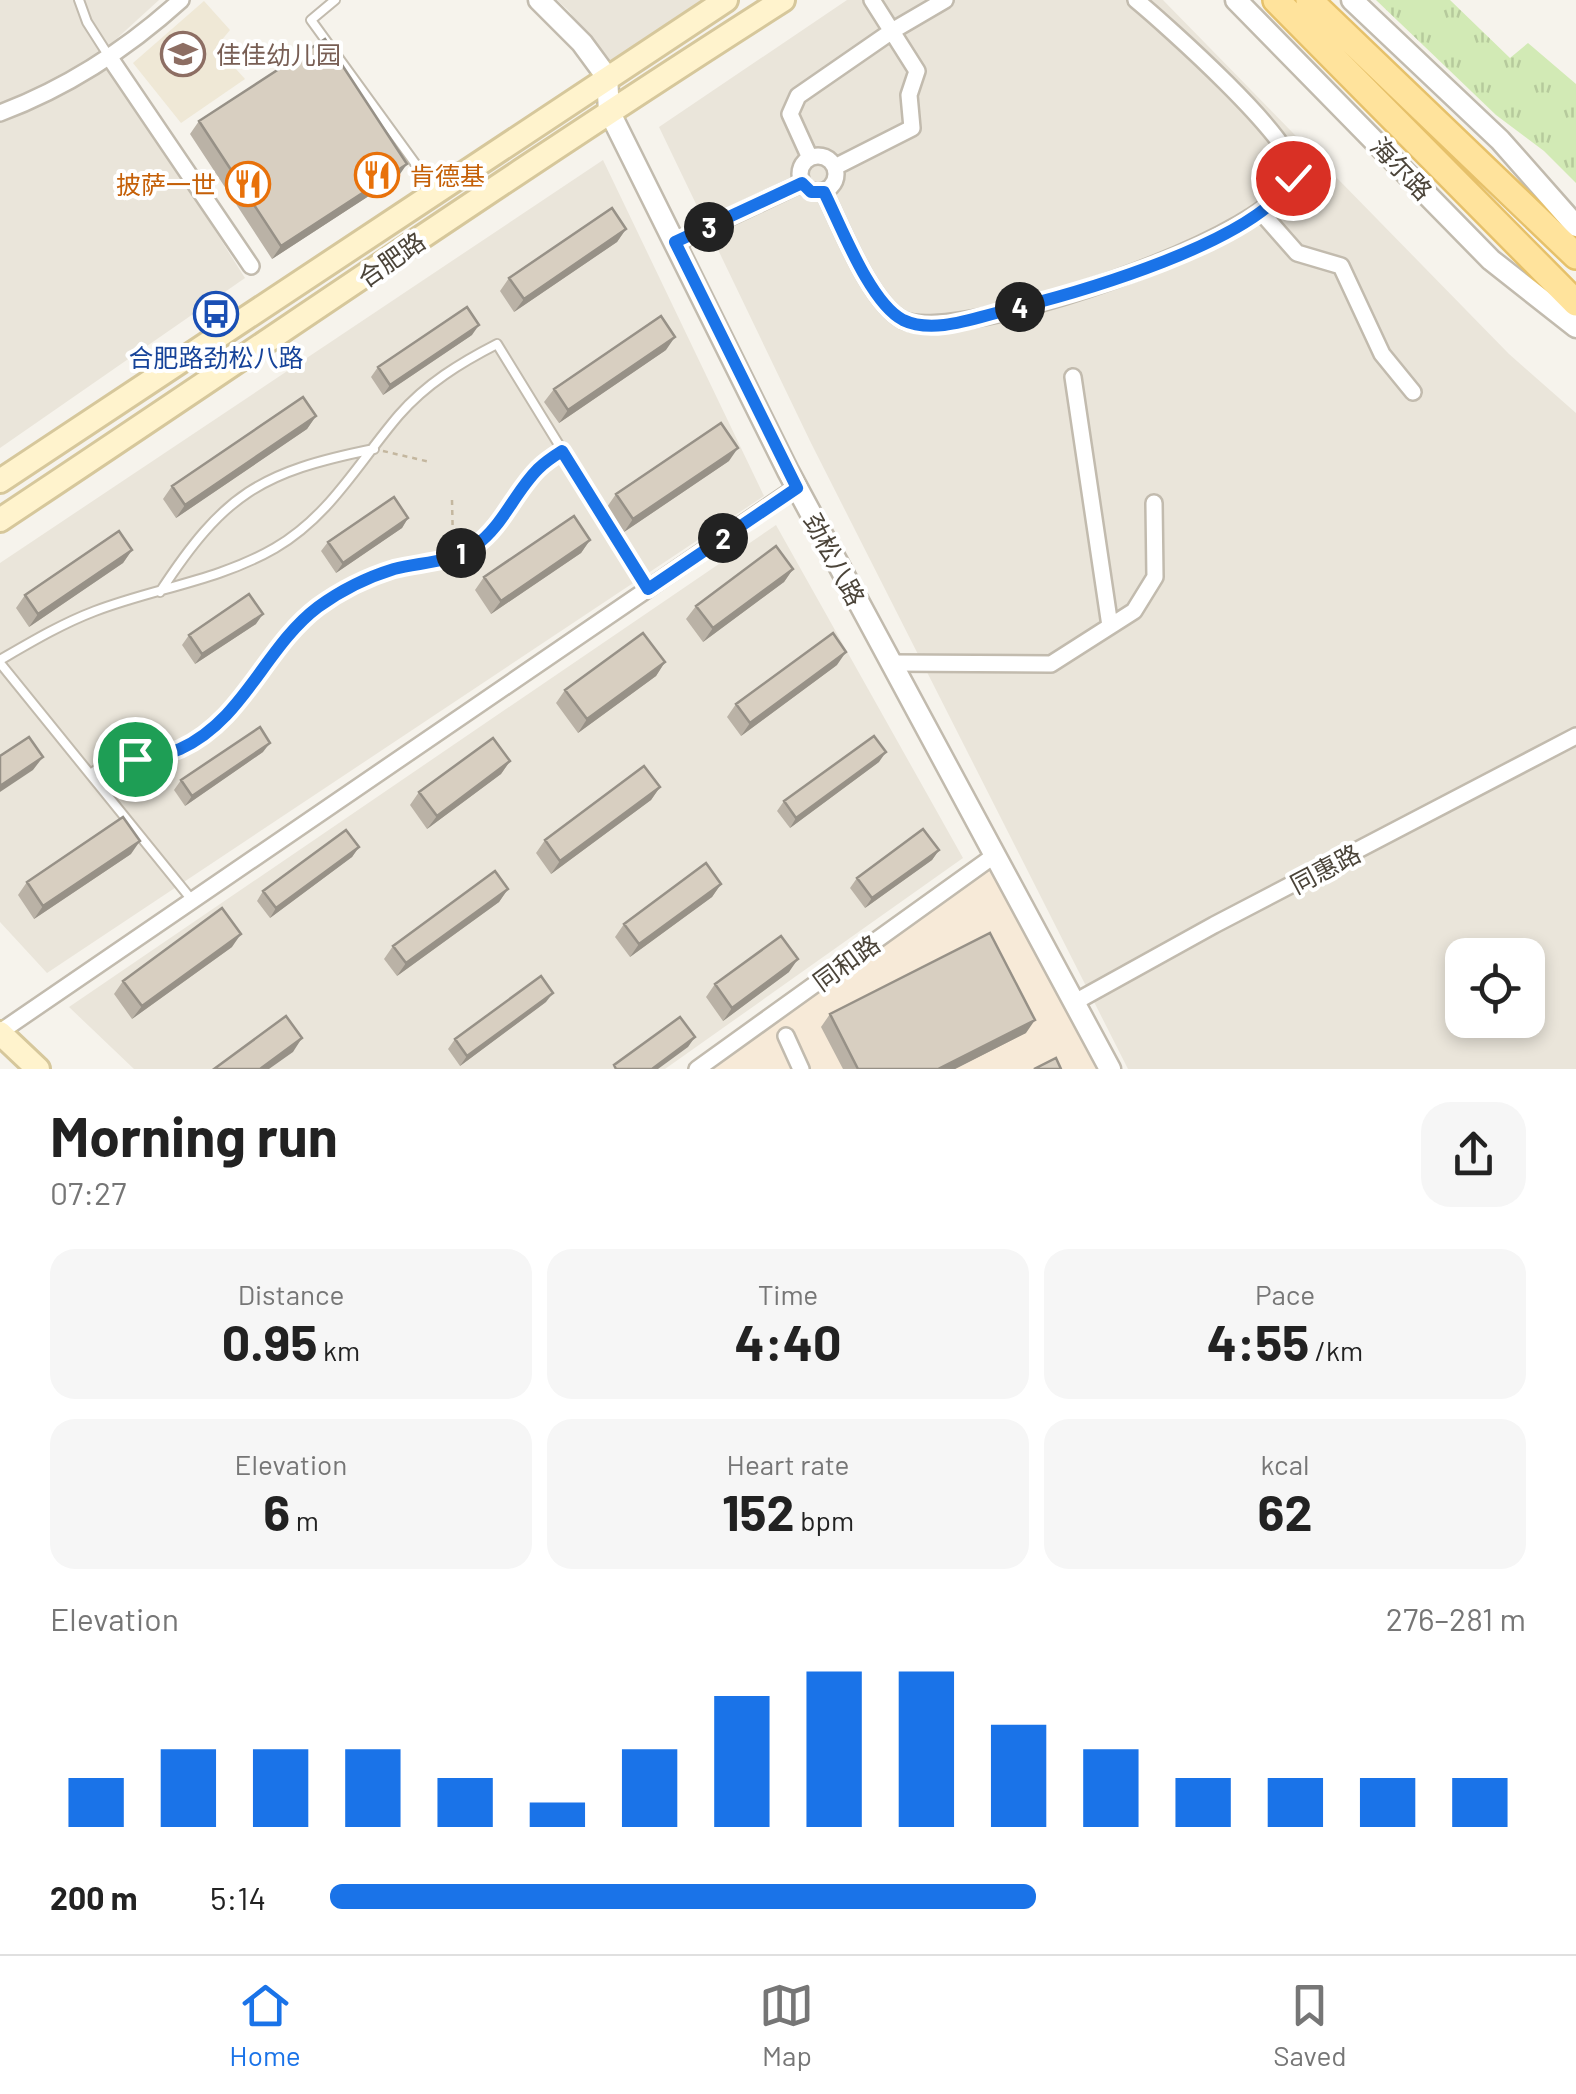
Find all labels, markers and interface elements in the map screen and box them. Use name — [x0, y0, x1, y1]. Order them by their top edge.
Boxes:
school or university icon: 佳佳幼儿园 — [160, 31, 206, 77]
place label: 佳佳幼儿园 — [216, 39, 341, 69]
street label: 海尔路 — [1365, 131, 1439, 205]
pin — [1251, 136, 1336, 221]
icon: check — [1266, 151, 1321, 206]
restaurant icon: 肯德基 — [354, 152, 400, 198]
place label: 肯德基 — [410, 160, 485, 190]
restaurant icon: 披萨一世 — [225, 161, 271, 207]
place label: 披萨一世 — [116, 169, 216, 199]
pin: 3 — [684, 202, 734, 252]
text: 3 — [701, 210, 717, 244]
street label: 合肥路 — [352, 225, 430, 293]
pin: 4 — [995, 282, 1045, 332]
text: 4 — [1012, 290, 1028, 324]
bus stop icon: 合肥路劲松八路 — [193, 291, 239, 337]
place label: 合肥路劲松八路 — [128, 342, 304, 372]
street label: 劲松八路 — [798, 508, 872, 610]
pin: 2 — [698, 513, 748, 563]
text: 2 — [715, 521, 731, 555]
pin: 1 — [436, 528, 486, 578]
text: 1 — [456, 536, 466, 570]
pin — [93, 717, 178, 802]
icon: arrive — [108, 732, 163, 787]
street label: 同惠路 — [1285, 837, 1365, 899]
street label: 同和路 — [807, 928, 885, 996]
map controls — [1445, 938, 1545, 1038]
button: locate — [1445, 938, 1545, 1038]
text: Morning run — [50, 1102, 338, 1168]
button: share — [1421, 1102, 1526, 1207]
text: 07:27 — [50, 1173, 126, 1211]
text: Distance — [238, 1277, 344, 1311]
text: Time — [758, 1277, 818, 1311]
text: Pace — [1255, 1277, 1315, 1311]
text: 0.95 — [222, 1311, 317, 1371]
text: 4:40 — [734, 1311, 842, 1371]
text: 4:55 — [1207, 1311, 1309, 1371]
text: km — [317, 1333, 360, 1367]
text: /km — [1309, 1333, 1363, 1367]
text: Elevation — [235, 1447, 347, 1481]
text: Heart rate — [727, 1447, 849, 1481]
text: kcal — [1261, 1447, 1309, 1481]
text: 6 — [263, 1481, 290, 1541]
text: 152 — [722, 1481, 795, 1541]
text: 62 — [1258, 1481, 1312, 1541]
text: m — [290, 1503, 319, 1537]
text: bpm — [795, 1503, 854, 1537]
text: Elevation — [50, 1599, 179, 1637]
text: 276–281 m — [1386, 1599, 1526, 1637]
text: 200 m — [50, 1878, 138, 1916]
text: 5:14 — [210, 1878, 266, 1916]
tab: Home — [229, 1978, 301, 2072]
tab: Map — [759, 1978, 814, 2072]
tab: Saved — [1273, 1978, 1347, 2072]

